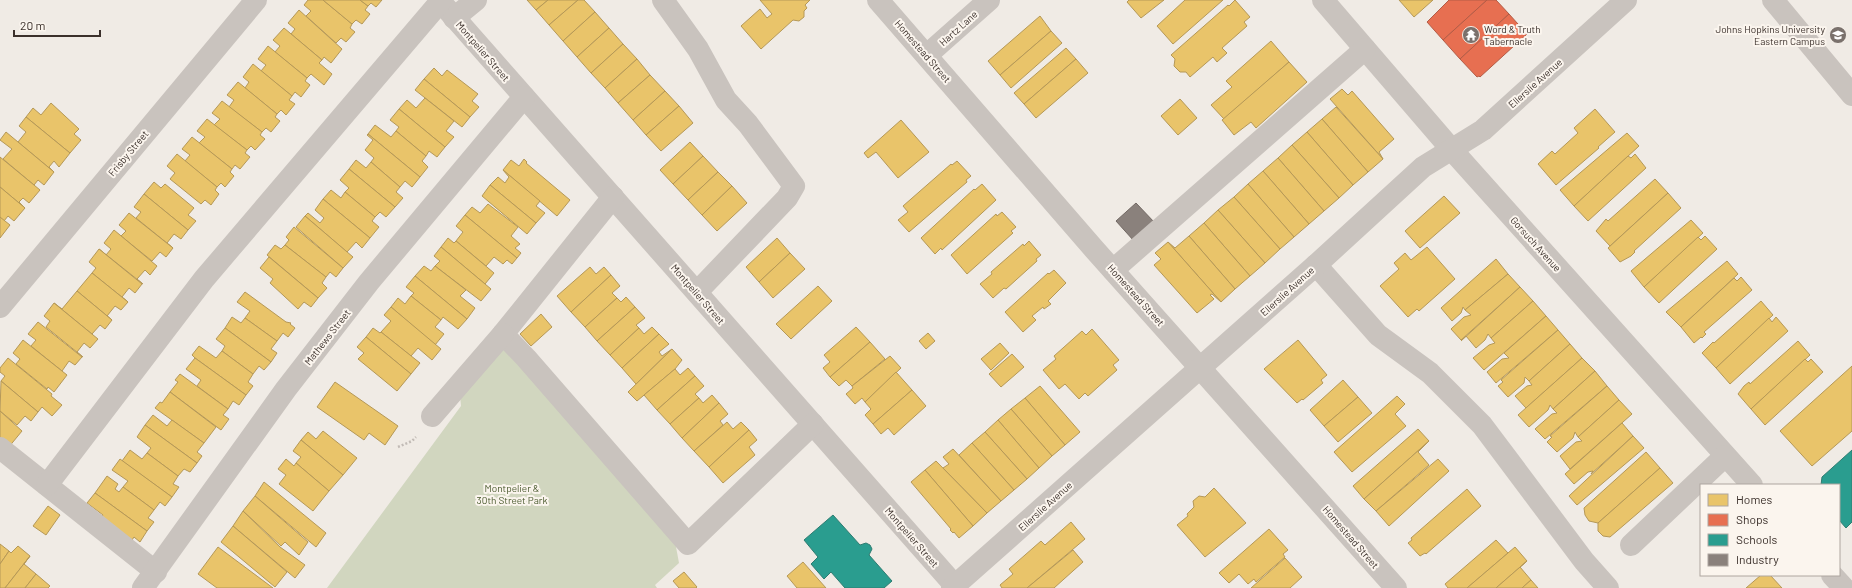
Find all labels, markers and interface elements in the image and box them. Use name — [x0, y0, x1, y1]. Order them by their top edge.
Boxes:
street label: Hartz Lane — [937, 8, 979, 48]
scale bar — [14, 12, 100, 38]
street label: Homestead Street — [893, 17, 954, 85]
text: 20 m — [20, 18, 46, 32]
street label: Montpelier Street — [454, 19, 513, 84]
place label: Word & Truth Tabernacle — [1484, 23, 1541, 47]
place label: Johns Hopkins University Eastern Campus — [1715, 23, 1825, 47]
temple icon: Word & Truth Tabernacle — [1461, 25, 1481, 45]
school or university icon: Johns Hopkins University Eastern Campus — [1828, 25, 1848, 45]
street label: Ellerslie Avenue — [1506, 56, 1564, 110]
street label: Frisby Street — [105, 127, 151, 178]
street label: Gorsuch Avenue — [1508, 214, 1564, 274]
street label: Montpelier Street — [669, 262, 728, 327]
street label: Homestead Street — [1105, 262, 1167, 329]
street label: Ellerslie Avenue — [1258, 264, 1316, 318]
street label: Mathews Street — [302, 306, 353, 367]
street label: Ellerslie Avenue — [1016, 479, 1074, 533]
park label: Montpelier & 30th Street Park — [477, 482, 547, 506]
legend — [1700, 484, 1840, 576]
text: Homes — [1736, 492, 1773, 506]
street label: Homestead Street — [1321, 503, 1382, 571]
street label: Montpelier Street — [883, 505, 942, 570]
text: Shops — [1736, 512, 1769, 526]
text: Schools — [1736, 532, 1777, 546]
text: Industry — [1736, 552, 1779, 566]

